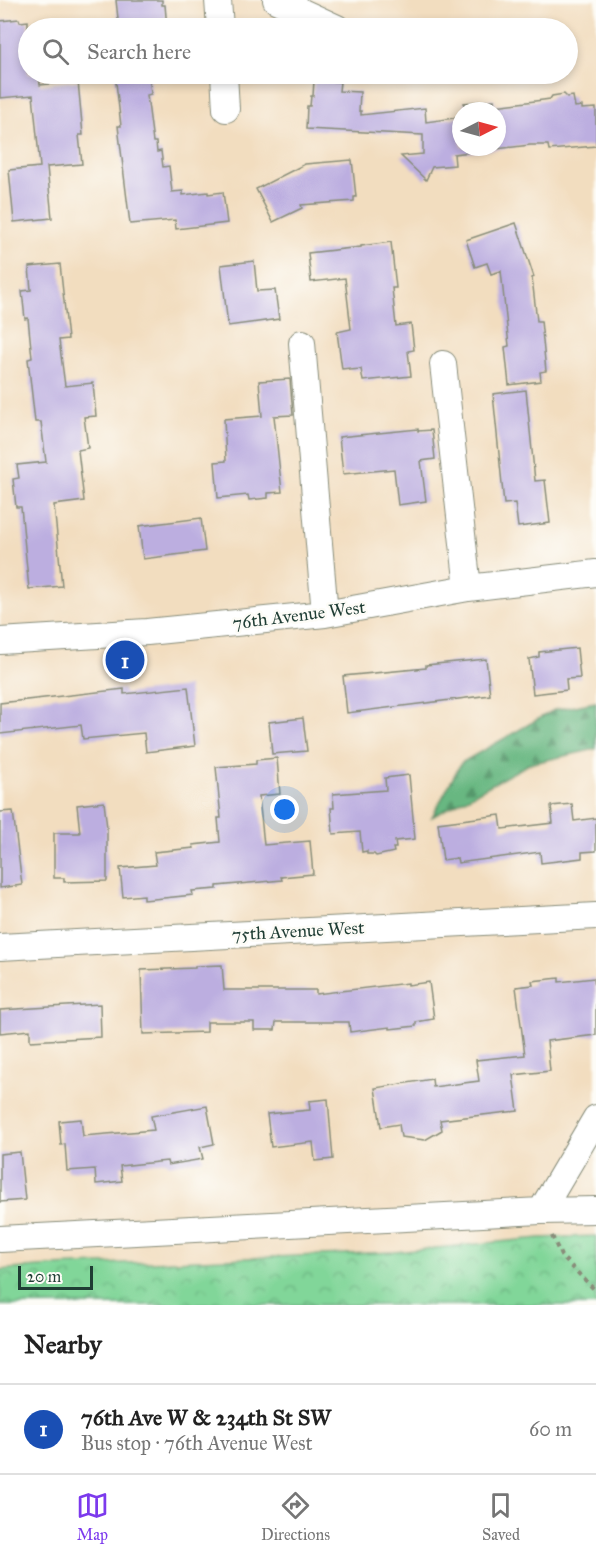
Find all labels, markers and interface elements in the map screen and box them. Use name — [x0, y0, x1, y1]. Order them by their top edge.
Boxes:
search box — [18, 18, 578, 84]
icon: search — [39, 35, 72, 68]
text: Search here — [87, 38, 191, 65]
north arrow — [452, 102, 506, 156]
street label: 76th Avenue West — [231, 596, 367, 634]
pin: 1 — [106, 638, 144, 682]
your location — [270, 795, 299, 824]
street label: 75th Avenue West — [231, 917, 366, 945]
scale bar — [18, 1263, 93, 1290]
text: 20 m — [27, 1267, 61, 1286]
text: Nearby — [24, 1328, 102, 1360]
text: 76th Ave W & 234th St SW — [81, 1404, 331, 1431]
text: 1 — [40, 1417, 47, 1441]
text: 60 m — [529, 1417, 572, 1441]
text: Bus stop · 76th Avenue West — [81, 1431, 313, 1455]
tab: Map — [76, 1489, 109, 1544]
tab: Directions — [261, 1489, 330, 1544]
tab: Saved — [482, 1489, 520, 1544]

